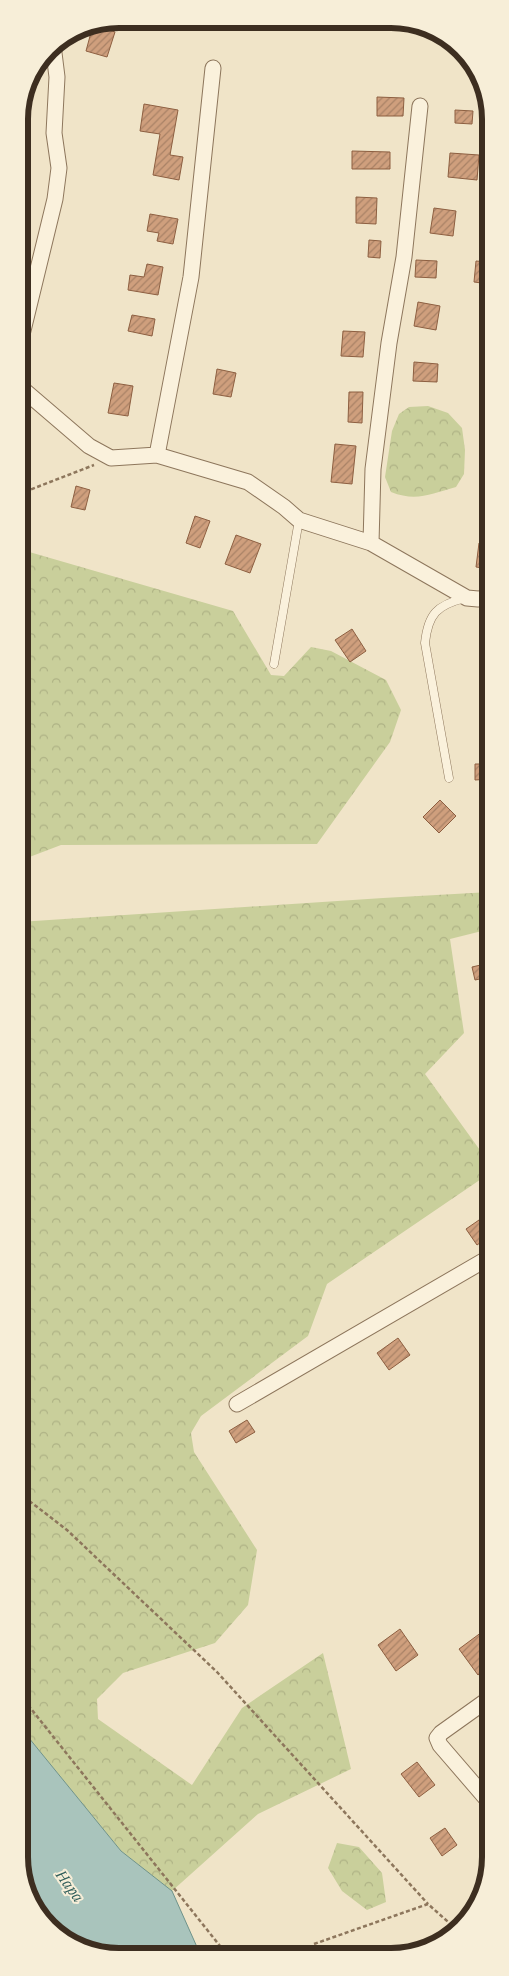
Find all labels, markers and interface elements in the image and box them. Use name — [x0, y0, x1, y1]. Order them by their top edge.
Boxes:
water label: Нара — [51, 1865, 89, 1906]

